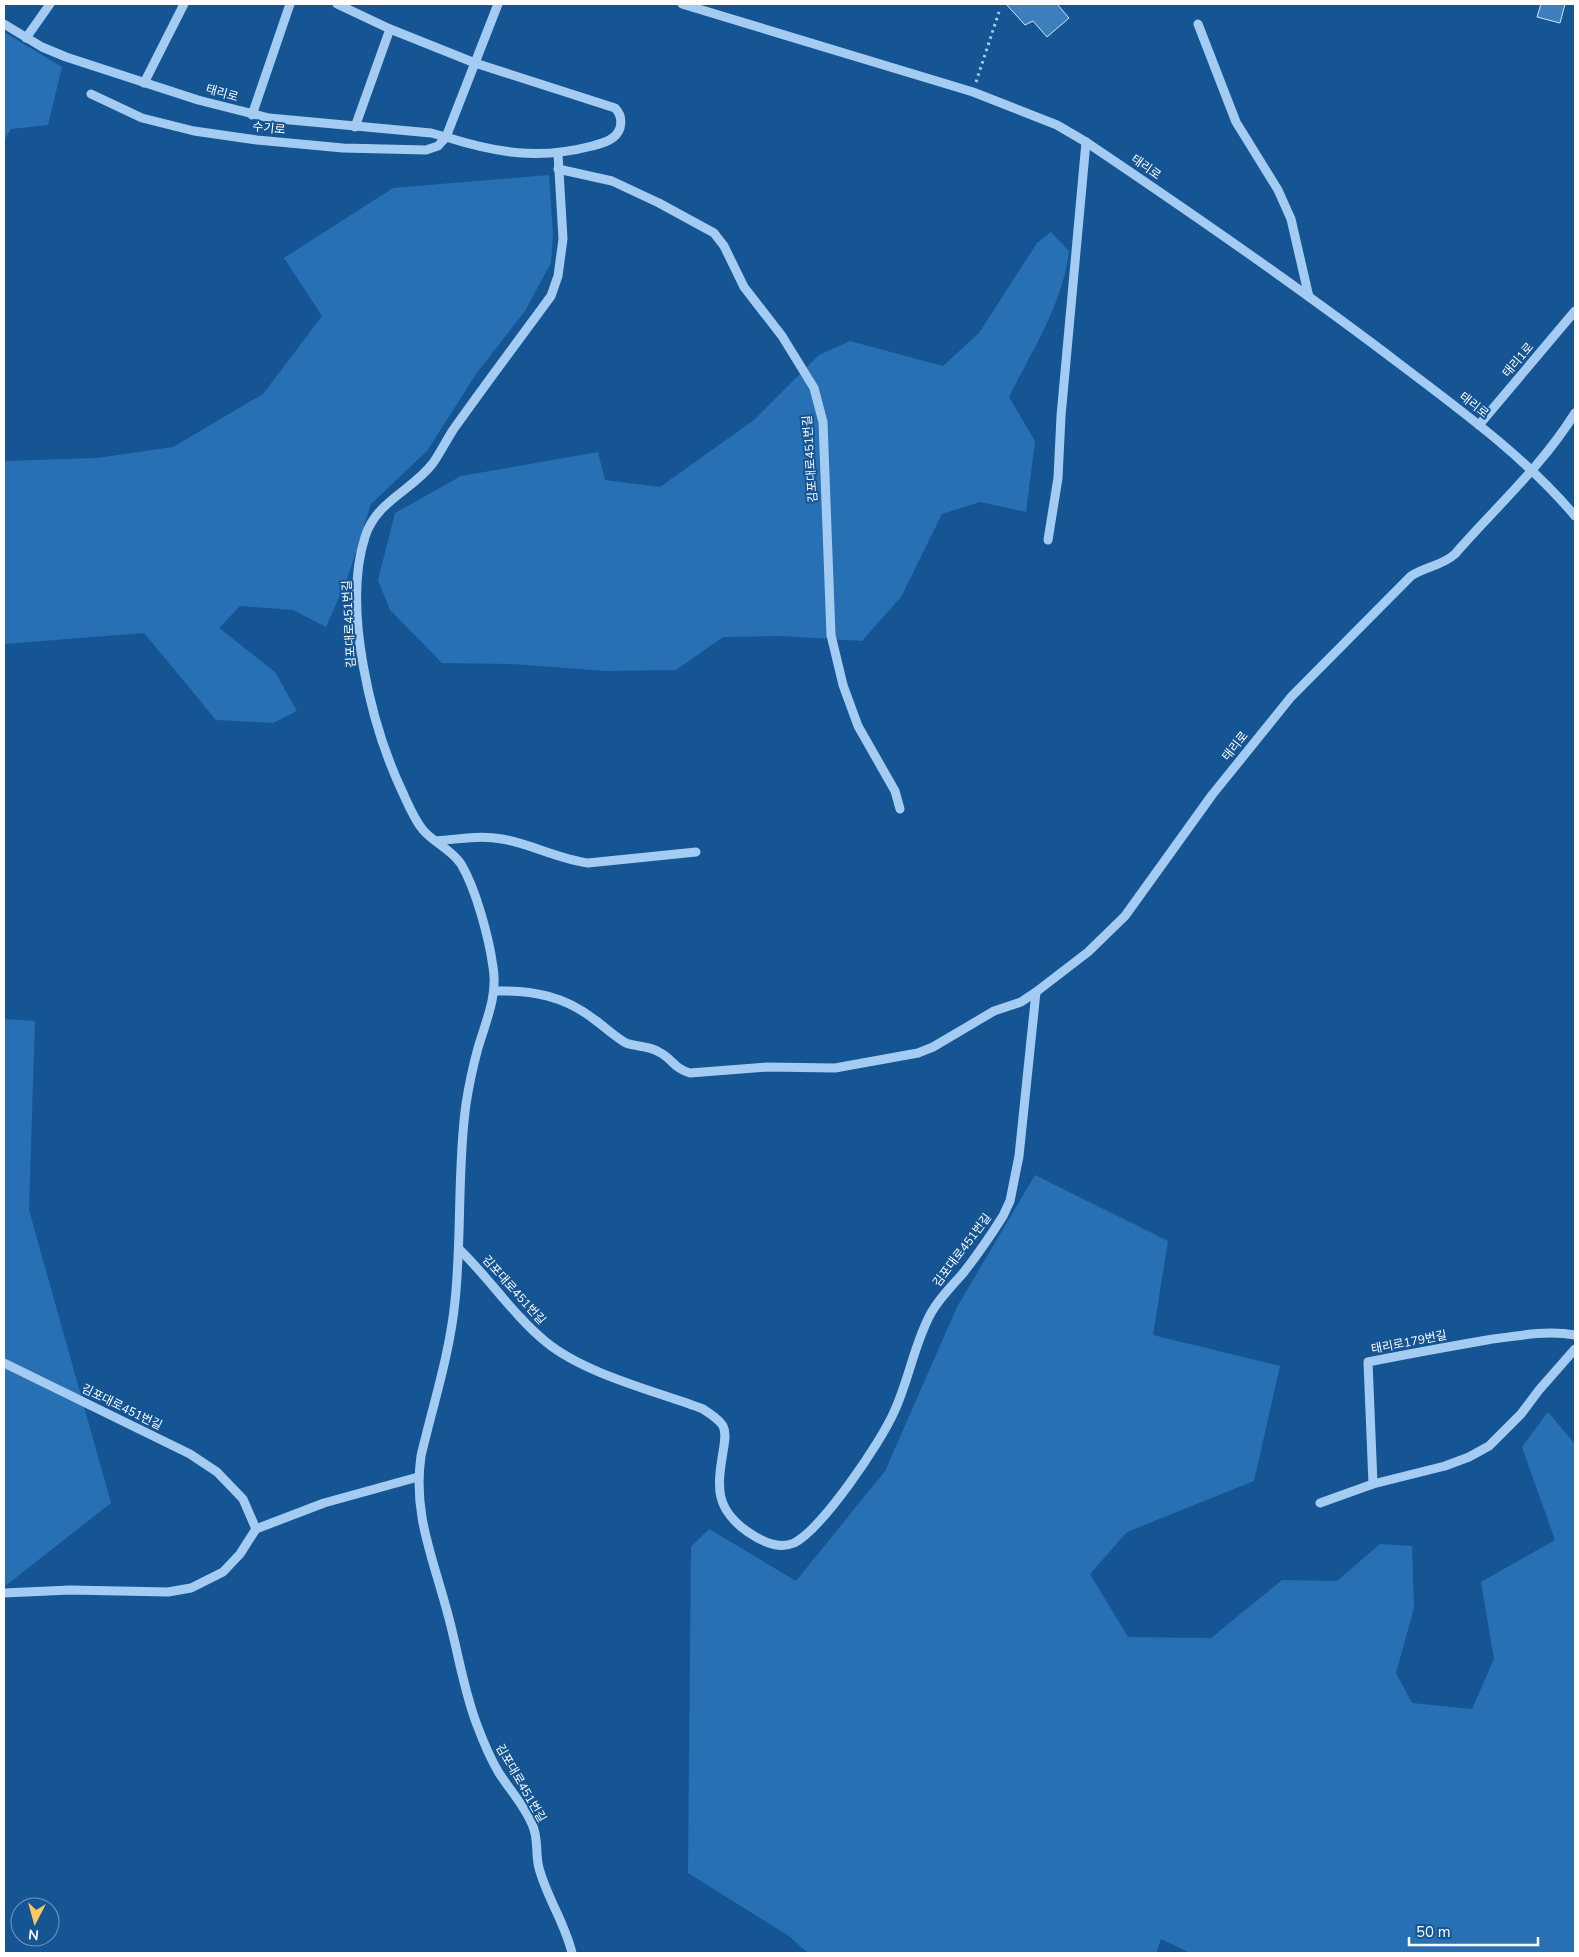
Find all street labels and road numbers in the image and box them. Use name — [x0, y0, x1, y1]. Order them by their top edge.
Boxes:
street label: 태리로 — [204, 81, 240, 105]
street label: 수기로 — [252, 118, 286, 138]
street label: 태리로 — [1128, 151, 1164, 183]
street label: 태리1로 — [1499, 339, 1537, 381]
street label: 태리로 — [1456, 388, 1492, 422]
street label: 김포대로451번길 — [799, 415, 821, 503]
street label: 김포대로451번길 — [339, 580, 359, 668]
street label: 태리로 — [1218, 728, 1252, 764]
street label: 김포대로451번길 — [929, 1210, 995, 1290]
street label: 김포대로451번길 — [479, 1252, 549, 1328]
street label: 태리로179번길 — [1370, 1327, 1448, 1357]
street label: 김포대로451번길 — [79, 1381, 165, 1433]
street label: 김포대로451번길 — [492, 1741, 550, 1825]

